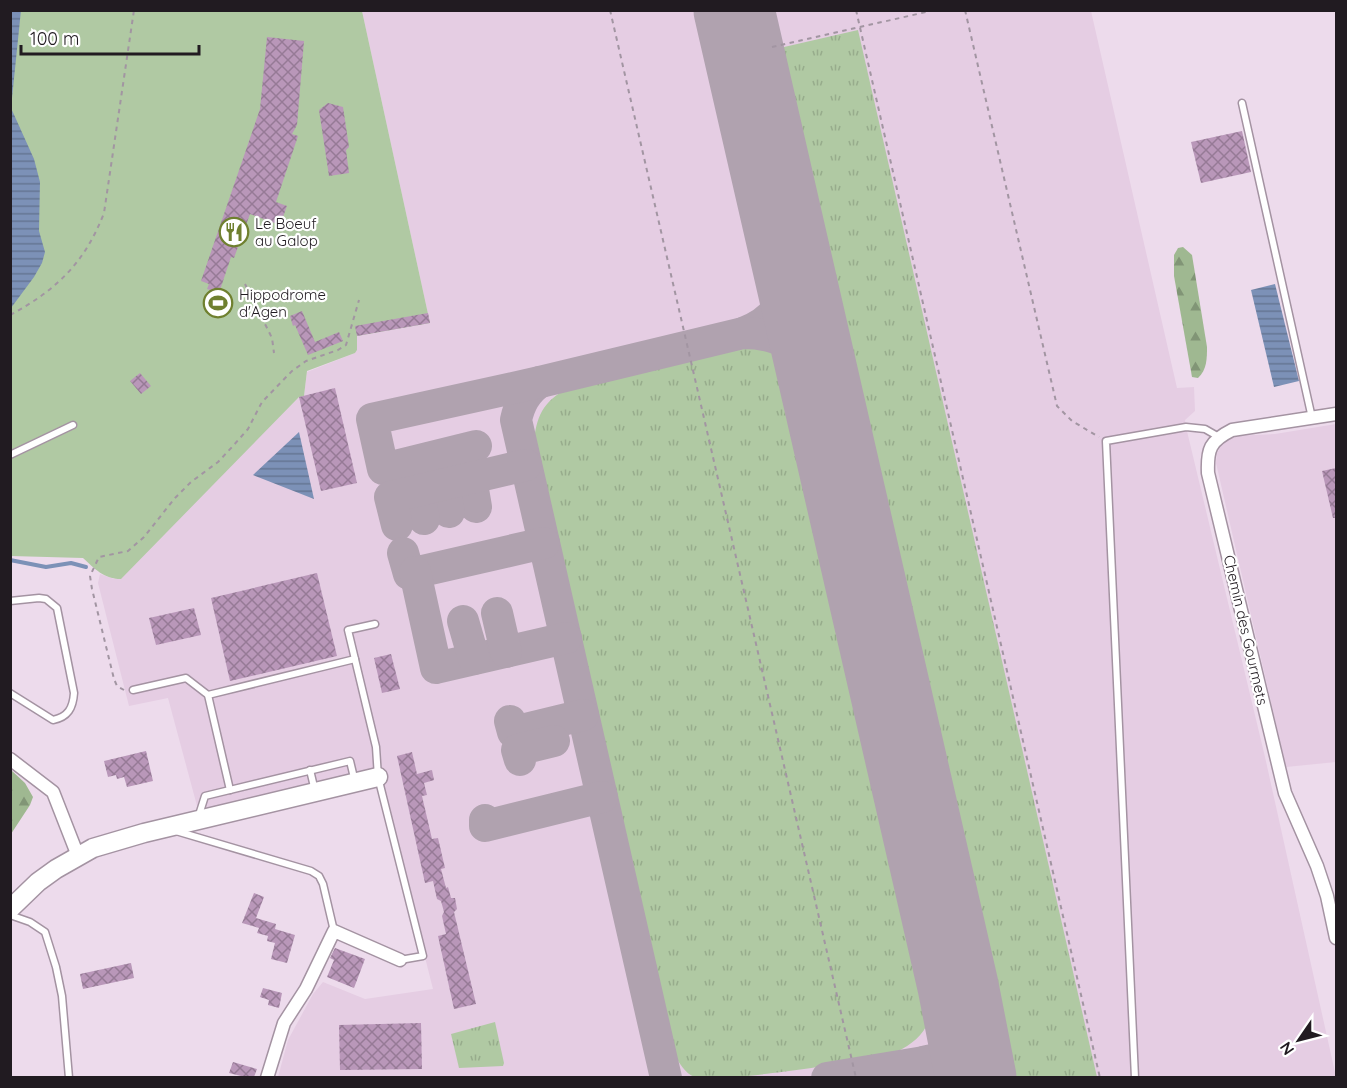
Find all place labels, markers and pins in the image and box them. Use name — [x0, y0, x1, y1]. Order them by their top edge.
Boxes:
place label: Le Boeuf au Galop — [255, 214, 318, 250]
restaurant icon: Le Boeuf au Galop — [218, 216, 250, 248]
place label: Hippodrome d'Agen — [239, 285, 326, 321]
sports icon: Hippodrome d'Agen — [202, 287, 234, 319]

